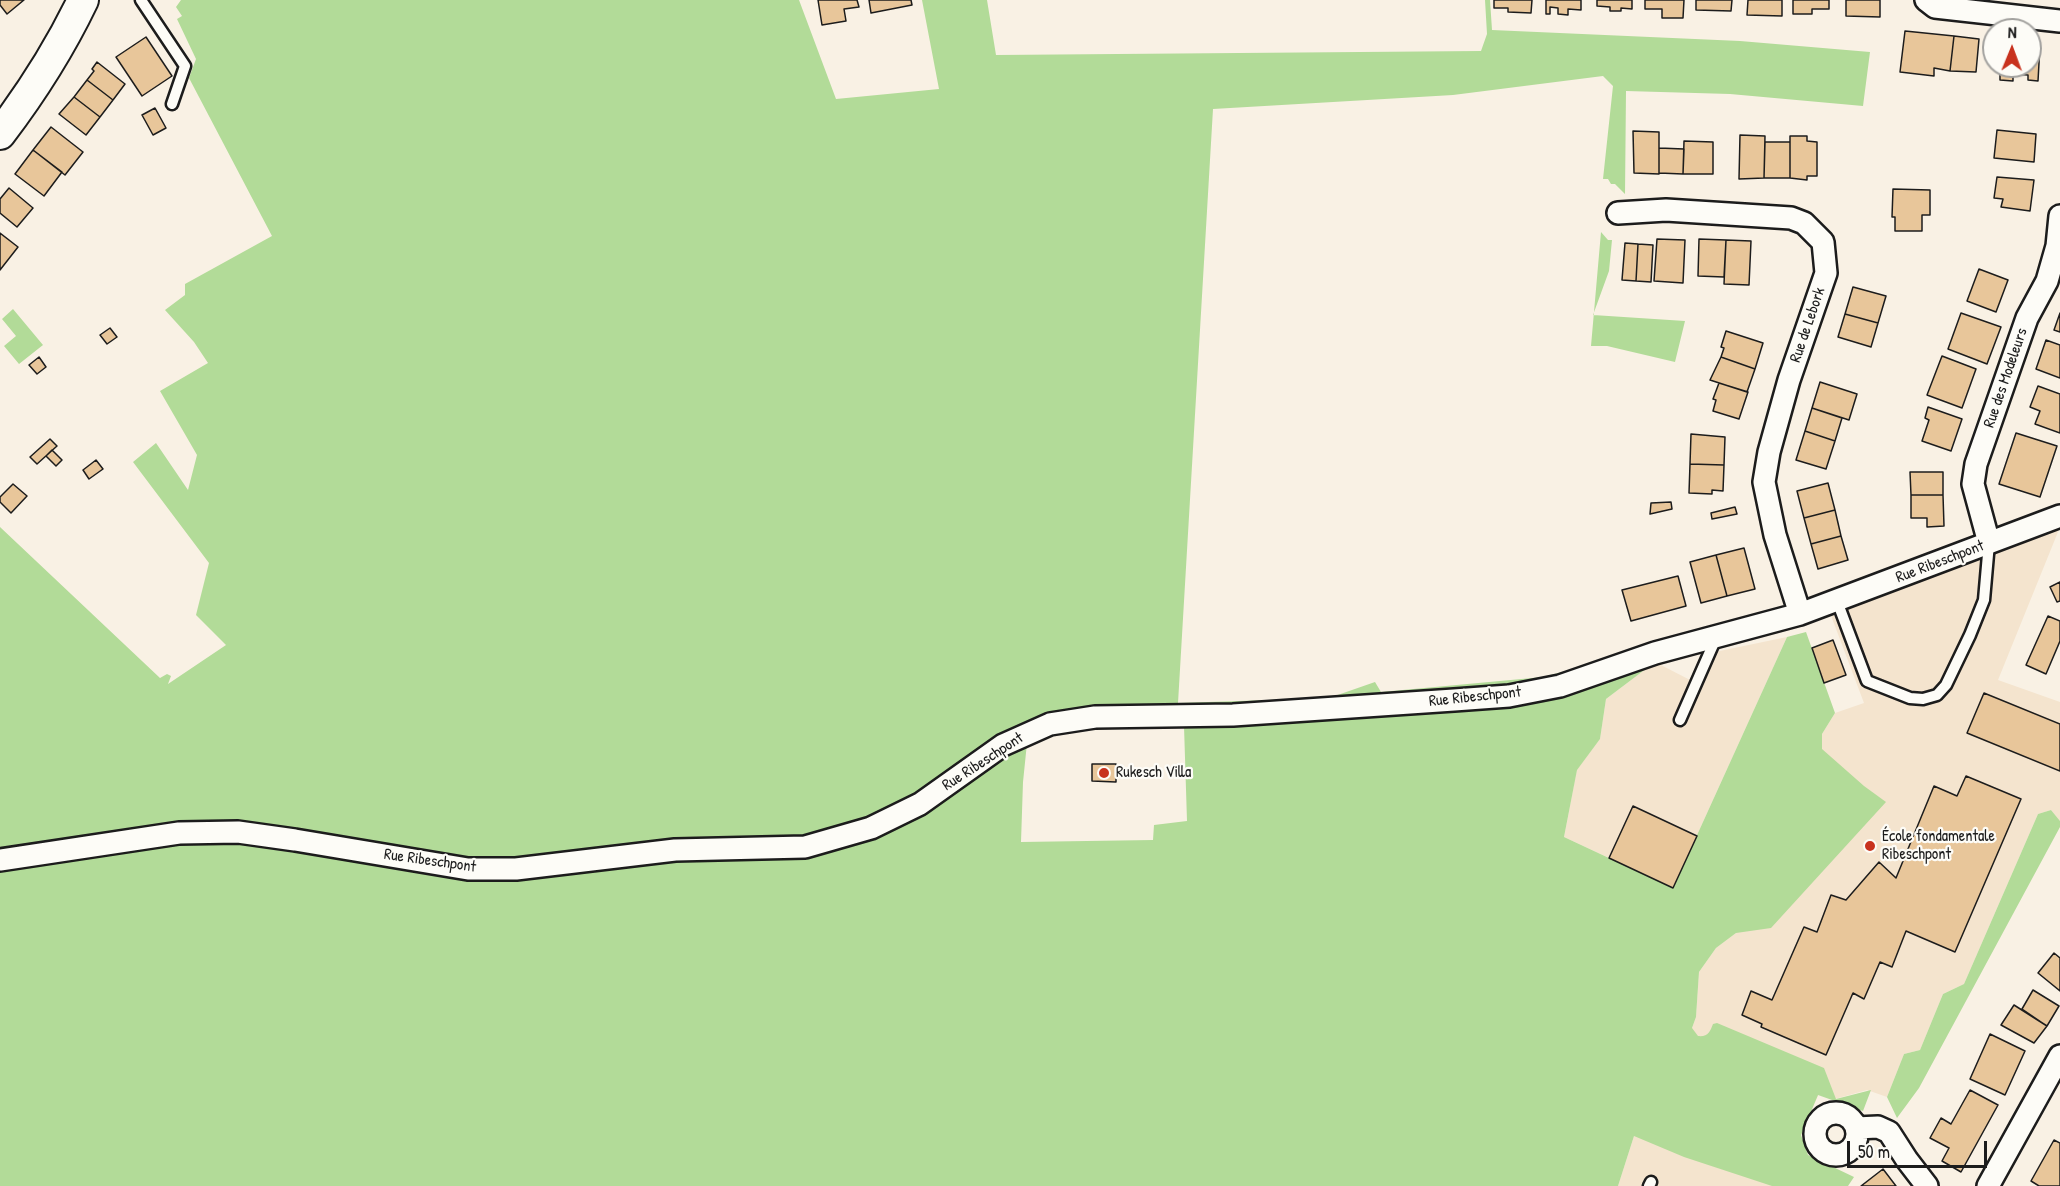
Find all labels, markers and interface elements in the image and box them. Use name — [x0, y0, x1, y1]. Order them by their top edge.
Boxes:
north arrow — [1982, 18, 2042, 78]
text: N — [2008, 21, 2017, 43]
street label: Rue de Lebork — [1786, 285, 1830, 365]
street label: Rue des Modeleurs — [1980, 326, 2032, 430]
street label: Rue Ribeschpont — [1893, 536, 1987, 588]
street label: Rue Ribeschpont — [1428, 683, 1522, 711]
street label: Rue Ribeschpont — [939, 729, 1027, 795]
place label: Rukesch Villa — [1116, 763, 1191, 783]
marker: Rukesch Villa — [1097, 766, 1111, 780]
place label: École fondamentale Ribeschpont — [1882, 827, 1995, 865]
marker: École fondamentale Ribeschpont — [1863, 839, 1877, 853]
street label: Rue Ribeschpont — [383, 845, 477, 877]
scale bar — [1850, 1129, 1990, 1167]
text: 50 m — [1858, 1139, 1890, 1164]

